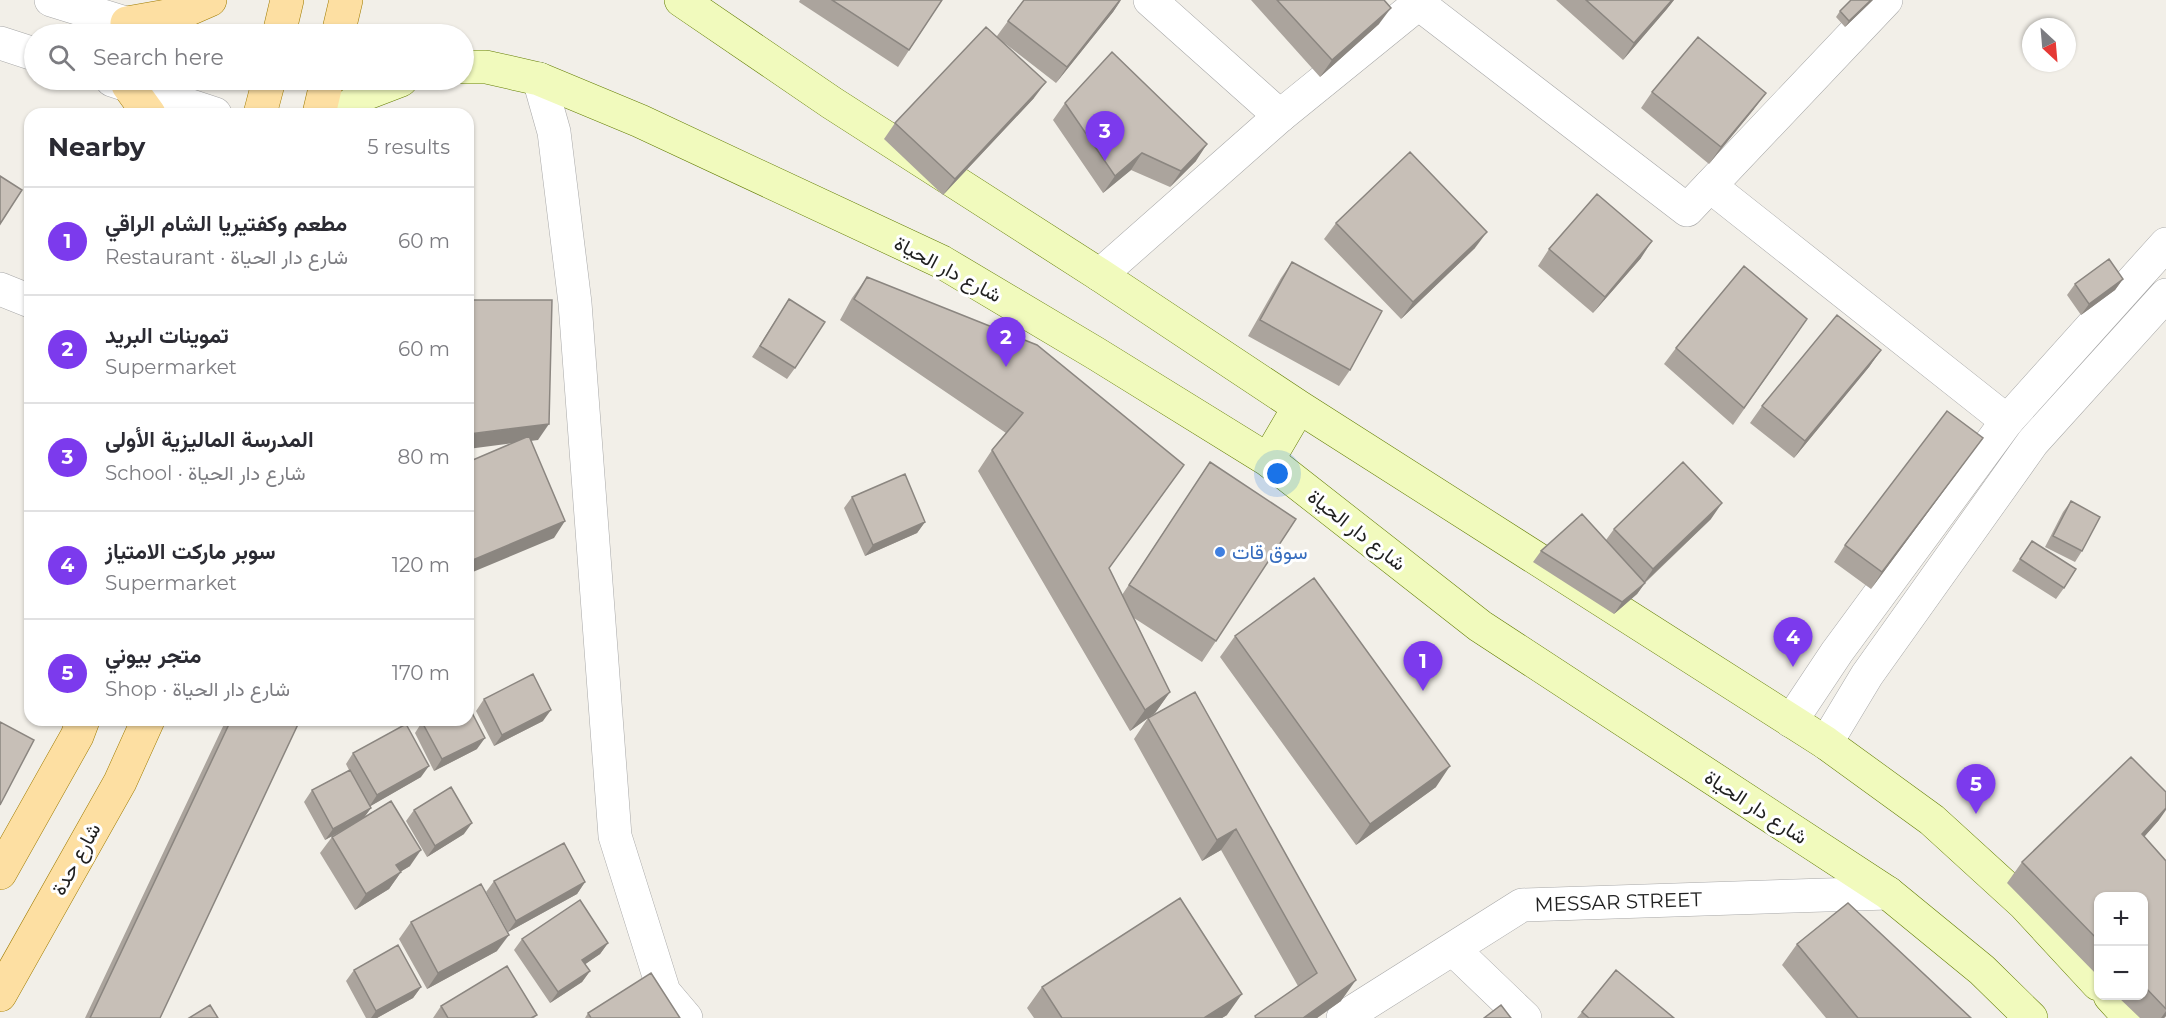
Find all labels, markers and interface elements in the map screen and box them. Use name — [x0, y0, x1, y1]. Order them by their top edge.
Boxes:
north arrow — [2022, 18, 2076, 72]
search box — [24, 24, 474, 90]
icon: search — [45, 41, 78, 74]
text: Search here — [93, 44, 224, 71]
pin: 3 — [1086, 112, 1124, 161]
text: Nearby — [48, 131, 145, 163]
text: 5 results — [367, 135, 450, 159]
text: مطعم وكفتيريا الشام الراقي — [105, 210, 347, 237]
text: 1 — [64, 229, 71, 253]
text: 60 m — [398, 229, 450, 253]
street label: شارع دار الحياة — [890, 231, 1006, 309]
text: Restaurant · شارع دار الحياة — [105, 245, 348, 269]
pin: 2 — [986, 318, 1026, 367]
text: تموينات البريد — [105, 322, 229, 349]
text: 2 — [62, 337, 73, 361]
text: 60 m — [398, 337, 450, 361]
text: Supermarket — [105, 355, 237, 379]
text: المدرسة الماليزية الأولى — [105, 426, 314, 453]
text: 3 — [62, 445, 73, 469]
text: 80 m — [398, 445, 450, 469]
your location — [1263, 459, 1292, 488]
text: School · شارع دار الحياة — [105, 461, 306, 485]
street label: شارع دار الحياة — [1302, 484, 1411, 577]
text: سوبر ماركت الامتياز — [105, 538, 275, 565]
place label: سوق قات — [1232, 540, 1308, 565]
marker: سوق قات — [1213, 545, 1227, 559]
text: 4 — [61, 553, 74, 577]
text: 120 m — [392, 553, 450, 577]
text: Supermarket — [105, 571, 237, 595]
pin: 4 — [1774, 618, 1812, 667]
text: متجر بيوني — [105, 642, 202, 669]
pin: 1 — [1404, 642, 1442, 691]
text: 5 — [62, 661, 73, 685]
text: 170 m — [392, 661, 450, 685]
text: Shop · شارع دار الحياة — [105, 677, 290, 701]
pin: 5 — [1956, 764, 1996, 814]
street label: شارع دار الحياة — [1699, 765, 1812, 851]
street label: شارع حدة — [46, 819, 107, 900]
street label: MESSAR STREET — [1534, 887, 1703, 917]
map controls — [2094, 892, 2148, 1000]
button: + — [2094, 892, 2148, 946]
button: − — [2094, 946, 2148, 1000]

